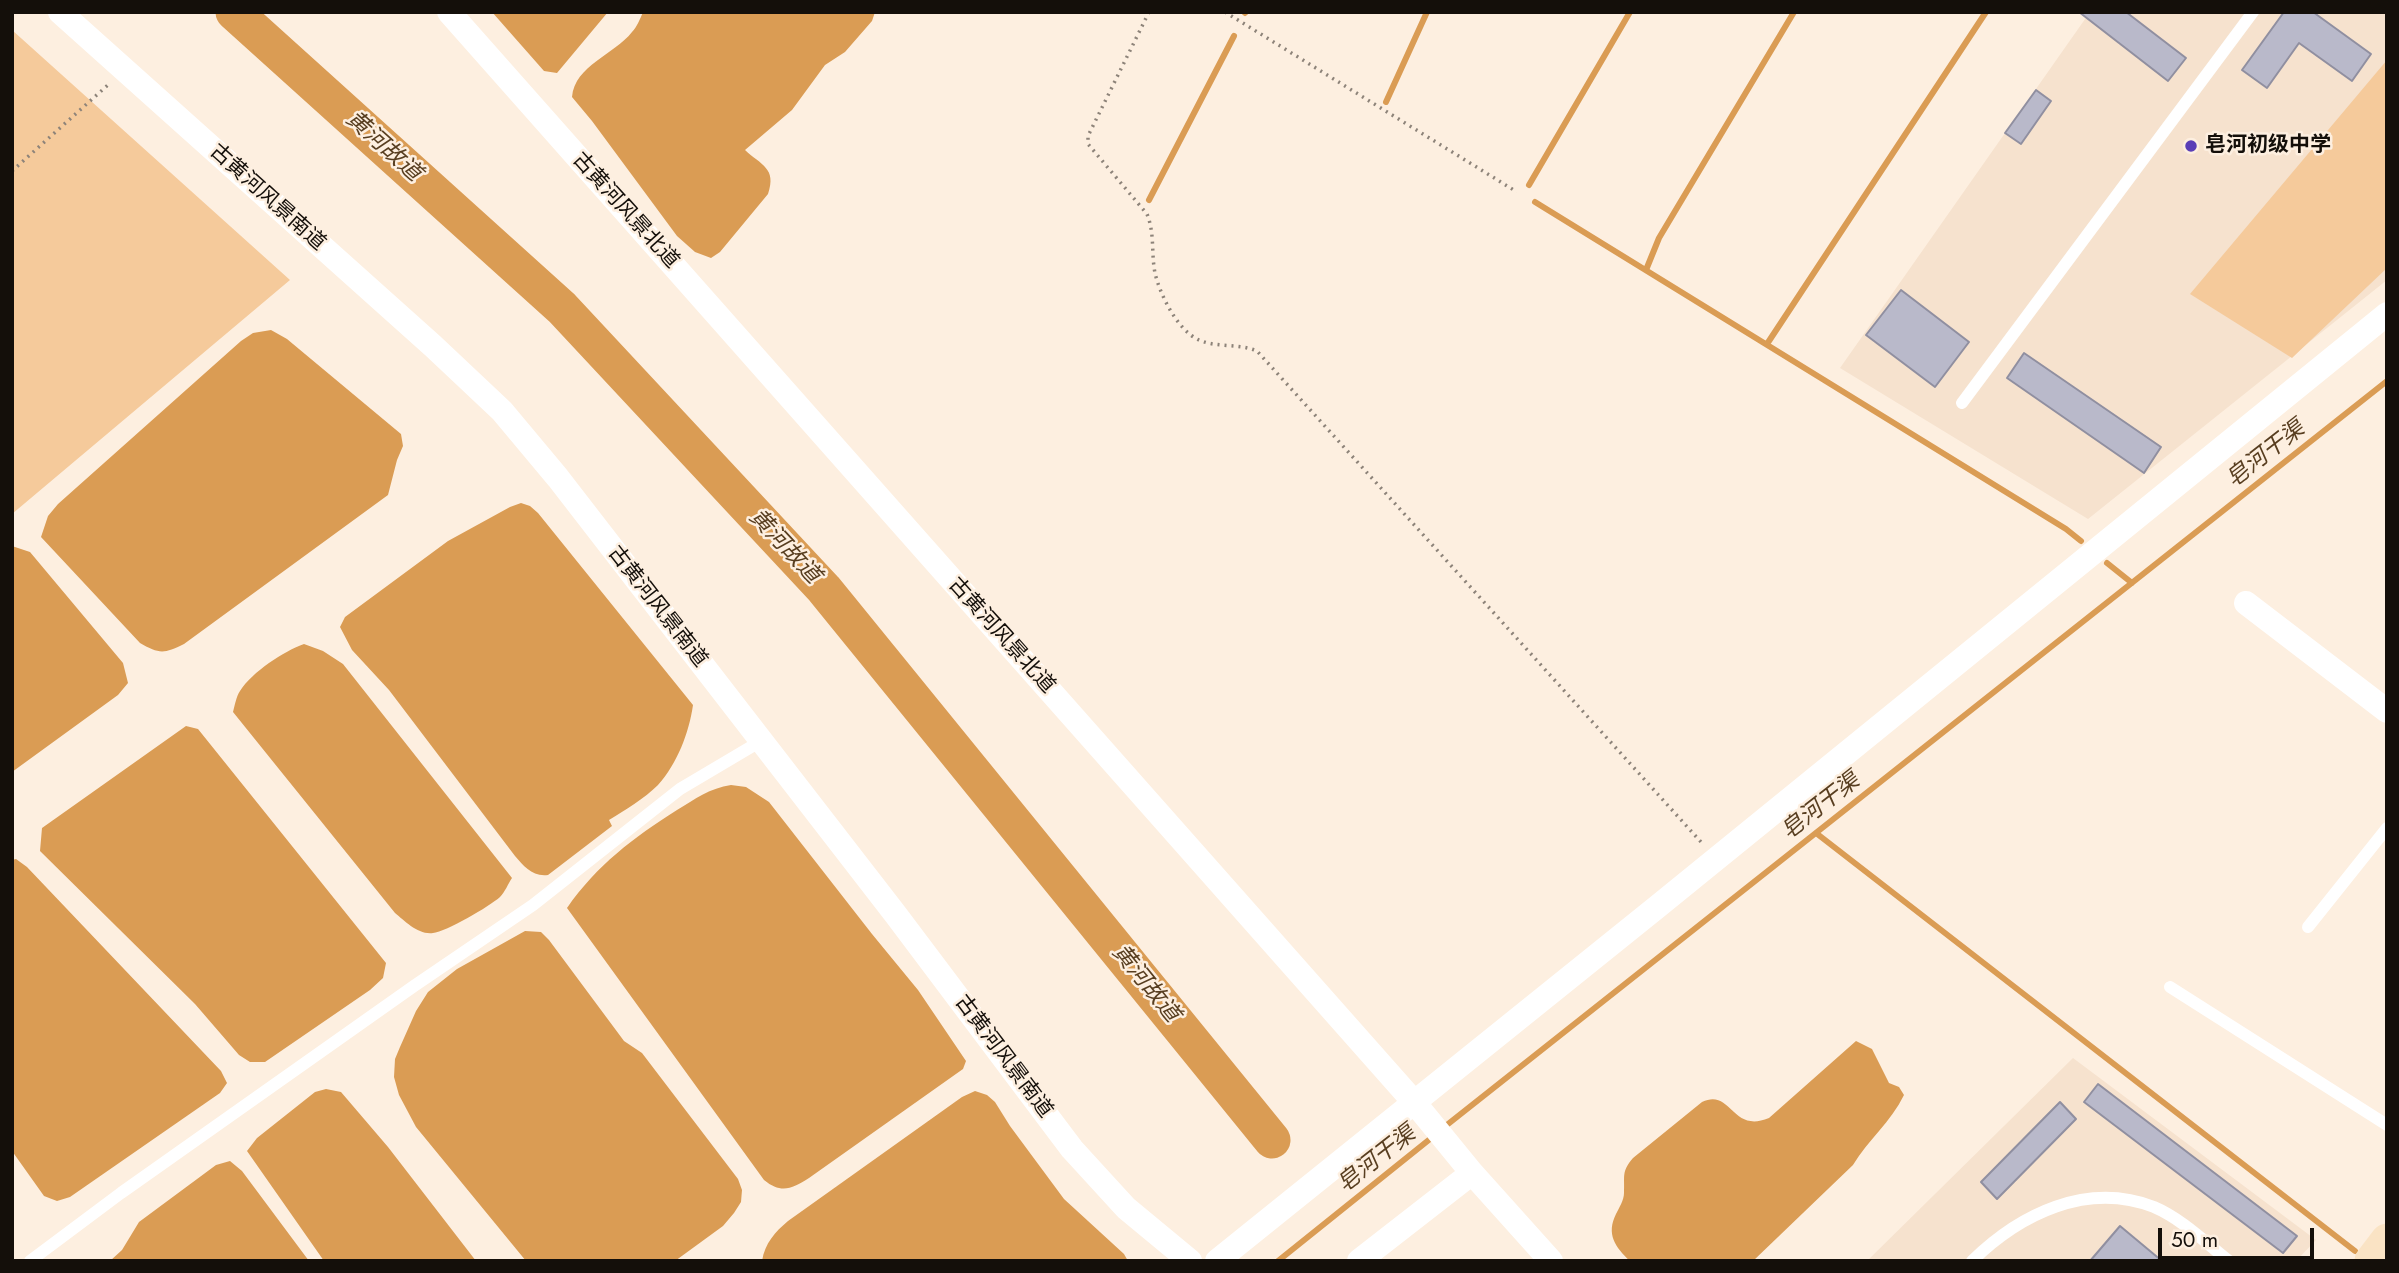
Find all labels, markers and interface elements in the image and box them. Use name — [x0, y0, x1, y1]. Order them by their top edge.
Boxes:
water label: 黄河故道 — [340, 106, 426, 188]
place label: 皂河初级中学 — [2205, 133, 2331, 159]
marker: 皂河初级中学 — [2183, 138, 2199, 154]
street label: 古黄河风景南道 — [204, 139, 330, 257]
street label: 古黄河风景北道 — [566, 148, 684, 274]
water label: 皂河干渠 — [2221, 416, 2311, 494]
water label: 黄河故道 — [743, 504, 825, 590]
street label: 古黄河风景南道 — [602, 541, 712, 673]
street label: 古黄河风景北道 — [942, 573, 1060, 699]
water label: 皂河干渠 — [1776, 768, 1866, 846]
water label: 黄河故道 — [1105, 940, 1185, 1028]
street label: 古黄河风景南道 — [949, 991, 1057, 1123]
water label: 皂河干渠 — [1332, 1121, 1422, 1199]
scale bar — [2161, 1214, 2317, 1258]
text: 50 m — [2171, 1225, 2218, 1255]

